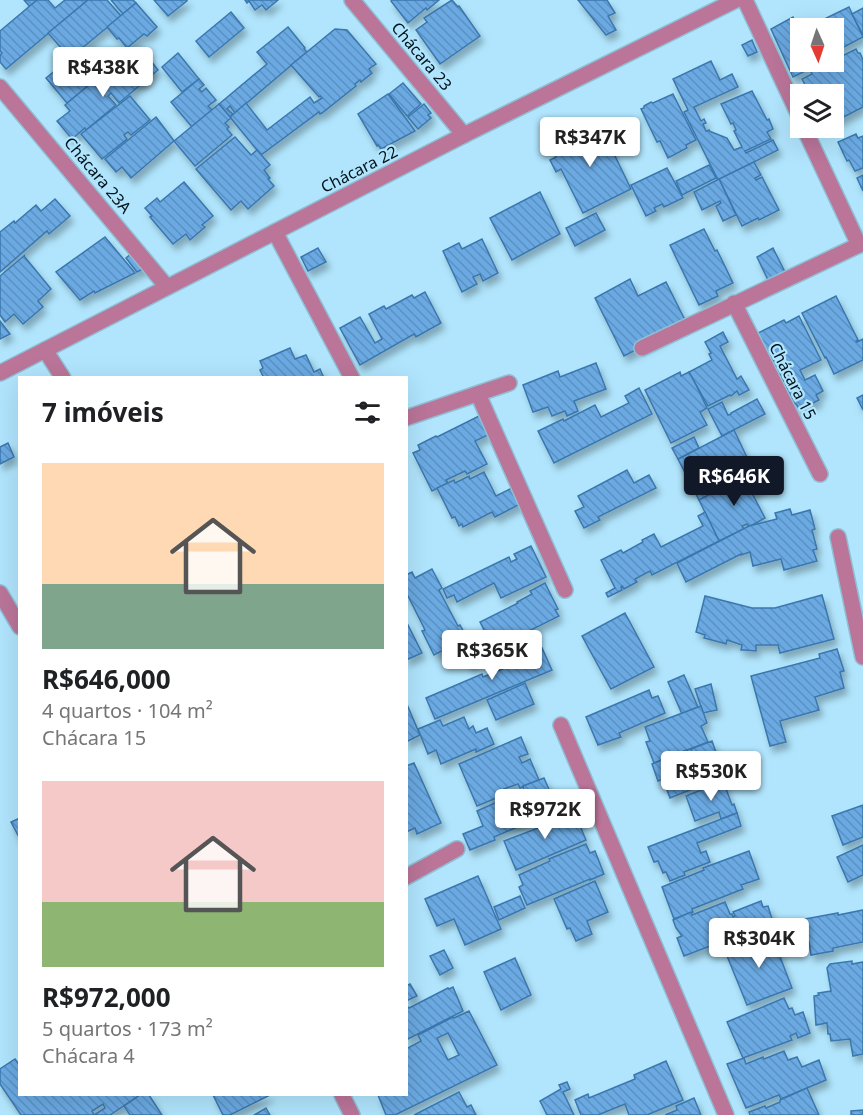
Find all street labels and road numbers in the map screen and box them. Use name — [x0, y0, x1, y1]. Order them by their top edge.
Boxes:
street label: Chácara 23 — [387, 17, 457, 95]
street label: Chácara 23A — [59, 132, 137, 219]
street label: Chácara 22 — [317, 140, 401, 198]
street label: Chácara 15 — [764, 339, 822, 423]

